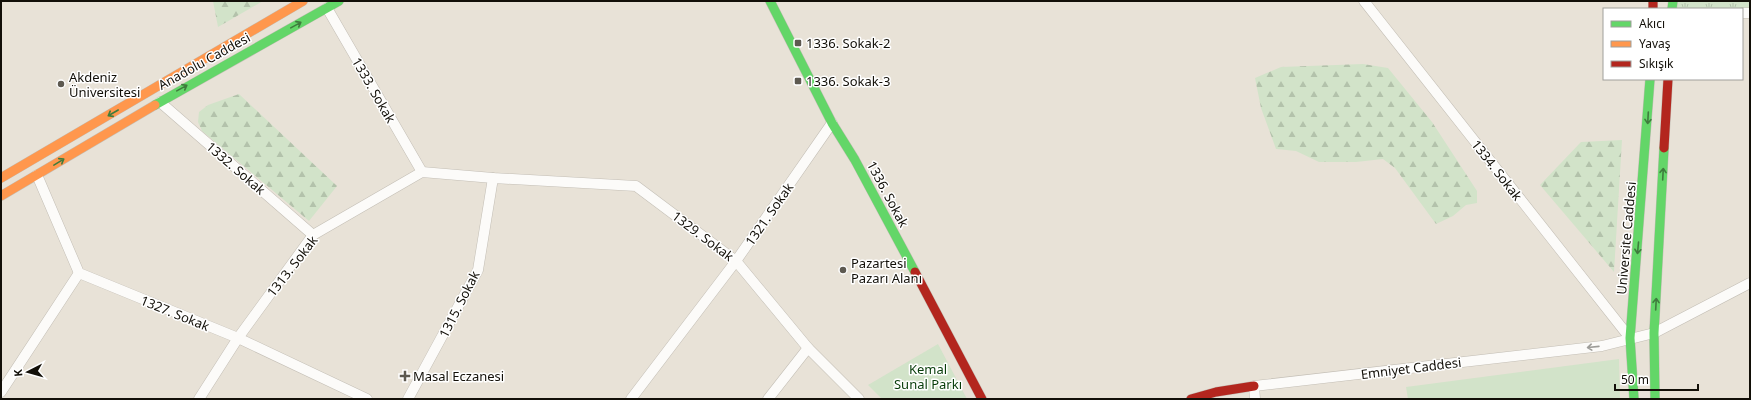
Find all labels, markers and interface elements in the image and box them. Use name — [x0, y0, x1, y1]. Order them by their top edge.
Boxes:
legend — [1603, 8, 1743, 80]
text: Akıcı — [1639, 15, 1665, 32]
one-way arrow — [290, 21, 302, 29]
street label: Anadolu Caddesi — [155, 28, 253, 94]
place label: 1336. Sokak-2 — [806, 34, 890, 52]
text: Yavaş — [1639, 35, 1671, 52]
marker: 1336. Sokak-2 — [793, 38, 803, 48]
street label: 1333. Sokak — [348, 54, 400, 126]
text: Sıkışık — [1639, 55, 1674, 72]
place label: Akdeniz Üniversitesi — [69, 68, 140, 101]
place label: 1336. Sokak-3 — [806, 72, 890, 90]
marker: 1336. Sokak-3 — [793, 76, 803, 86]
marker: Akdeniz Üniversitesi — [56, 79, 66, 89]
one-way arrow — [176, 84, 188, 92]
one-way arrow — [107, 109, 119, 117]
one-way arrow — [1644, 111, 1652, 124]
street label: 1334. Sokak — [1467, 136, 1527, 204]
street label: 1332. Sokak — [203, 137, 269, 199]
one-way arrow — [53, 158, 64, 166]
street label: 1336. Sokak — [863, 158, 913, 230]
one-way arrow — [1659, 168, 1667, 181]
street label: 1321. Sokak — [741, 179, 797, 249]
street label: Universite Caddesi — [1612, 181, 1640, 295]
street label: 1329. Sokak — [669, 207, 738, 265]
street label: 1313. Sokak — [262, 232, 322, 300]
one-way arrow — [1634, 241, 1641, 254]
place label: Pazartesi Pazarı Alanı — [851, 254, 922, 287]
marker: Pazartesi Pazarı Alanı — [838, 265, 848, 275]
street label: 1315. Sokak — [434, 267, 484, 341]
street label: 1327. Sokak — [138, 291, 212, 335]
one-way arrow — [1652, 298, 1659, 311]
one-way arrow — [1587, 343, 1600, 351]
north arrow — [8, 352, 48, 392]
street label: Emniyet Caddesi — [1360, 353, 1462, 383]
park label: Kemal Sunal Parkı — [894, 360, 962, 393]
scale bar — [1615, 366, 1698, 392]
place label: Masal Eczanesi — [413, 367, 504, 385]
text: K — [10, 368, 25, 378]
marker: Masal Eczanesi — [400, 371, 410, 381]
text: 50 m — [1621, 371, 1649, 388]

